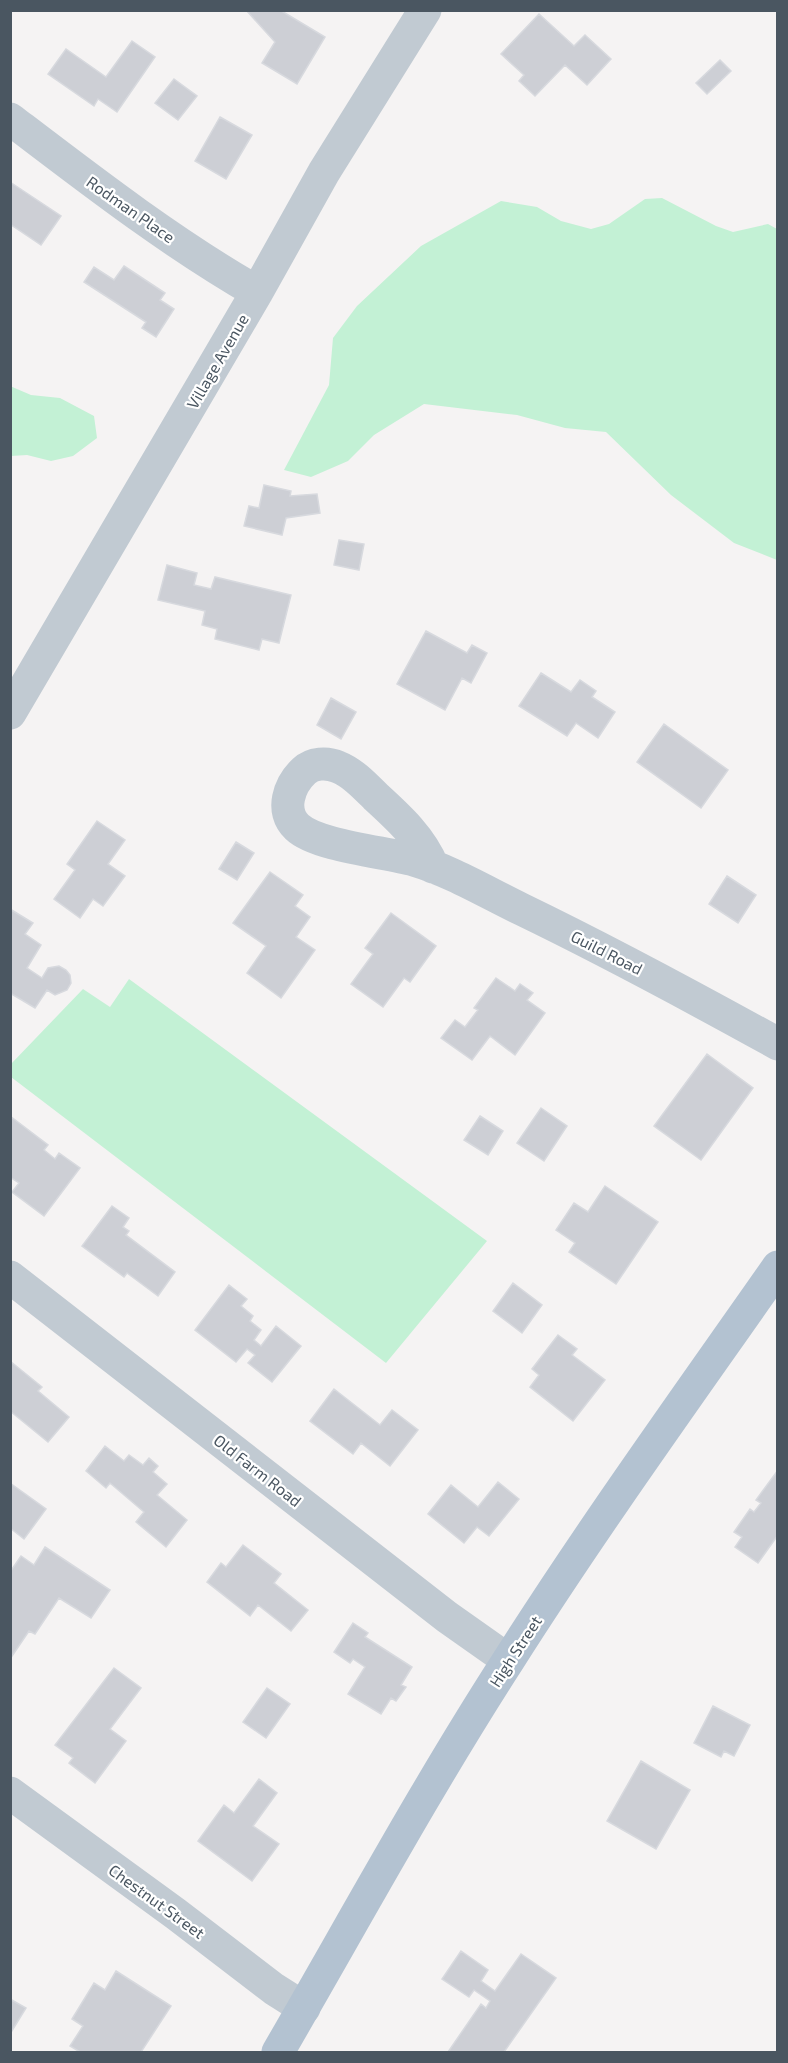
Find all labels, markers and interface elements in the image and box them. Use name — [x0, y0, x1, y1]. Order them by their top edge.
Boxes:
street label: Rodman Place — [83, 172, 179, 246]
street label: Village Avenue — [182, 310, 252, 412]
street label: Guild Road — [568, 926, 646, 978]
street label: Old Farm Road — [210, 1430, 306, 1510]
street label: High Street — [485, 1612, 545, 1690]
street label: Chestnut Street — [105, 1860, 209, 1942]

